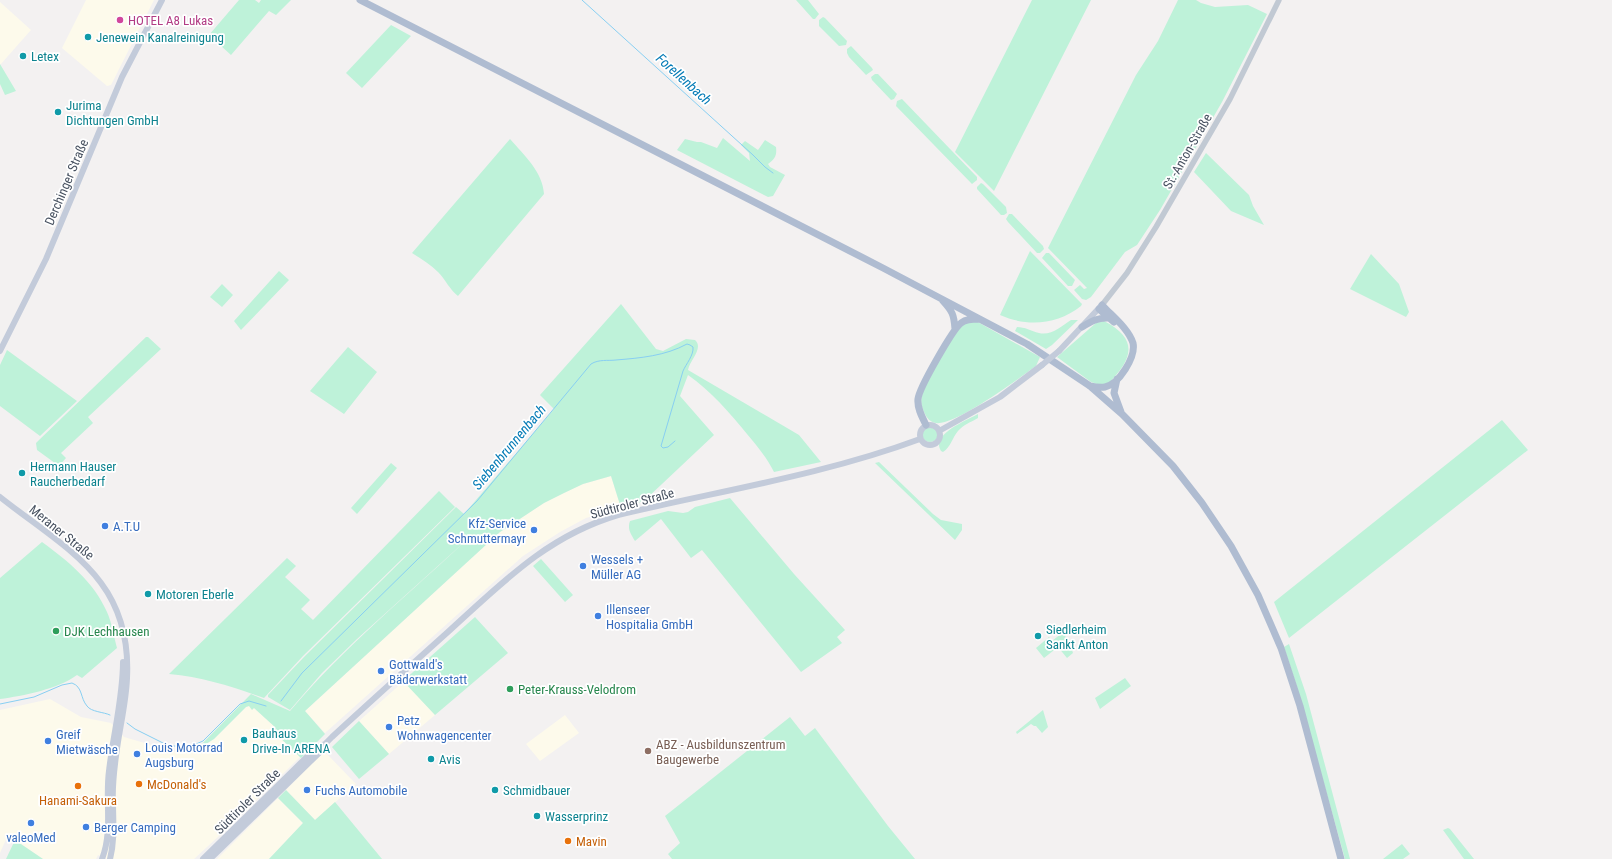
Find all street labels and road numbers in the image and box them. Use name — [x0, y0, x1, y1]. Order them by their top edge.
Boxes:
street label: St.-Anton-Straße — [1160, 111, 1215, 191]
street label: Derchinger Straße — [42, 137, 91, 227]
street label: Südtiroler Straße — [589, 485, 676, 522]
street label: Meraner Straße — [26, 502, 97, 563]
street label: Südtiroler Straße — [212, 766, 283, 837]

